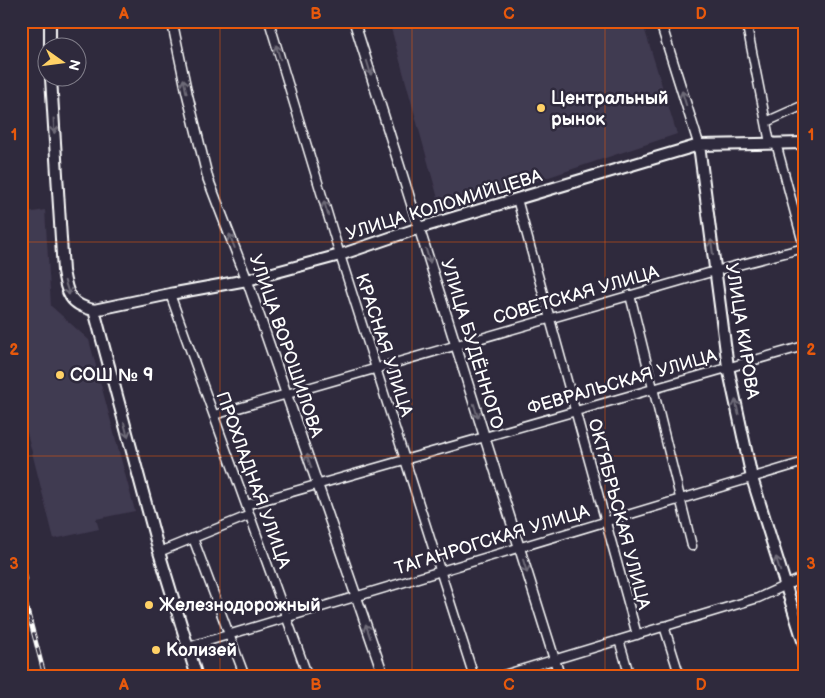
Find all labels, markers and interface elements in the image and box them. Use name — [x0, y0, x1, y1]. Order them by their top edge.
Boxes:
text: A — [118, 5, 129, 24]
text: B — [310, 5, 322, 24]
text: C — [503, 5, 515, 24]
text: D — [695, 5, 707, 24]
north arrow — [38, 38, 88, 88]
one-way arrow — [273, 45, 283, 61]
text: N — [65, 58, 84, 72]
one-way arrow — [364, 59, 374, 75]
one-way arrow — [180, 79, 189, 95]
place label: Центральный рынок — [551, 88, 668, 130]
one-way arrow — [679, 91, 688, 107]
marker: Центральный рынок — [535, 102, 547, 114]
one-way arrow — [49, 118, 58, 134]
text: 1 — [11, 126, 17, 145]
text: 1 — [808, 126, 814, 145]
street label: УЛИЦА КОЛОМИЙЦЕВА — [343, 165, 545, 245]
one-way arrow — [320, 200, 330, 216]
one-way arrow — [227, 234, 236, 249]
one-way arrow — [707, 239, 717, 255]
one-way arrow — [423, 248, 433, 264]
street label: УЛИЦА ВОРОШИЛОВА — [245, 252, 327, 440]
street label: УЛИЦА БУДЁННОГО — [436, 256, 509, 432]
street label: СОВЕТСКАЯ УЛИЦА — [491, 261, 661, 329]
street label: УЛИЦА КИРОВА — [721, 261, 763, 401]
street label: КРАСНАЯ УЛИЦА — [351, 271, 417, 419]
one-way arrow — [63, 279, 72, 295]
text: 2 — [9, 341, 19, 360]
text: 2 — [806, 341, 816, 360]
street label: ФЕВРАЛЬСКАЯ УЛИЦА — [525, 345, 719, 419]
place label: СОШ № 9 — [70, 365, 154, 386]
marker: СОШ № 9 — [54, 369, 66, 381]
street label: ПРОХЛАДНАЯ УЛИЦА — [211, 389, 295, 571]
one-way arrow — [732, 399, 741, 415]
one-way arrow — [472, 403, 482, 419]
street label: ОКТЯБРЬСКАЯ УЛИЦА — [583, 416, 655, 612]
one-way arrow — [122, 422, 132, 438]
one-way arrow — [304, 453, 313, 469]
street label: ТАГАНРОГСКАЯ УЛИЦА — [392, 500, 592, 580]
text: 3 — [9, 555, 19, 574]
text: 3 — [806, 555, 816, 574]
one-way arrow — [773, 556, 783, 572]
one-way arrow — [521, 558, 530, 574]
place label: Железнодорожный — [159, 595, 321, 616]
marker: Железнодорожный — [143, 599, 155, 611]
one-way arrow — [363, 623, 373, 639]
place label: Колизей — [166, 640, 237, 661]
marker: Колизей — [150, 644, 162, 656]
text: A — [118, 676, 129, 695]
text: B — [310, 676, 322, 695]
text: C — [503, 676, 515, 695]
text: D — [695, 676, 707, 695]

